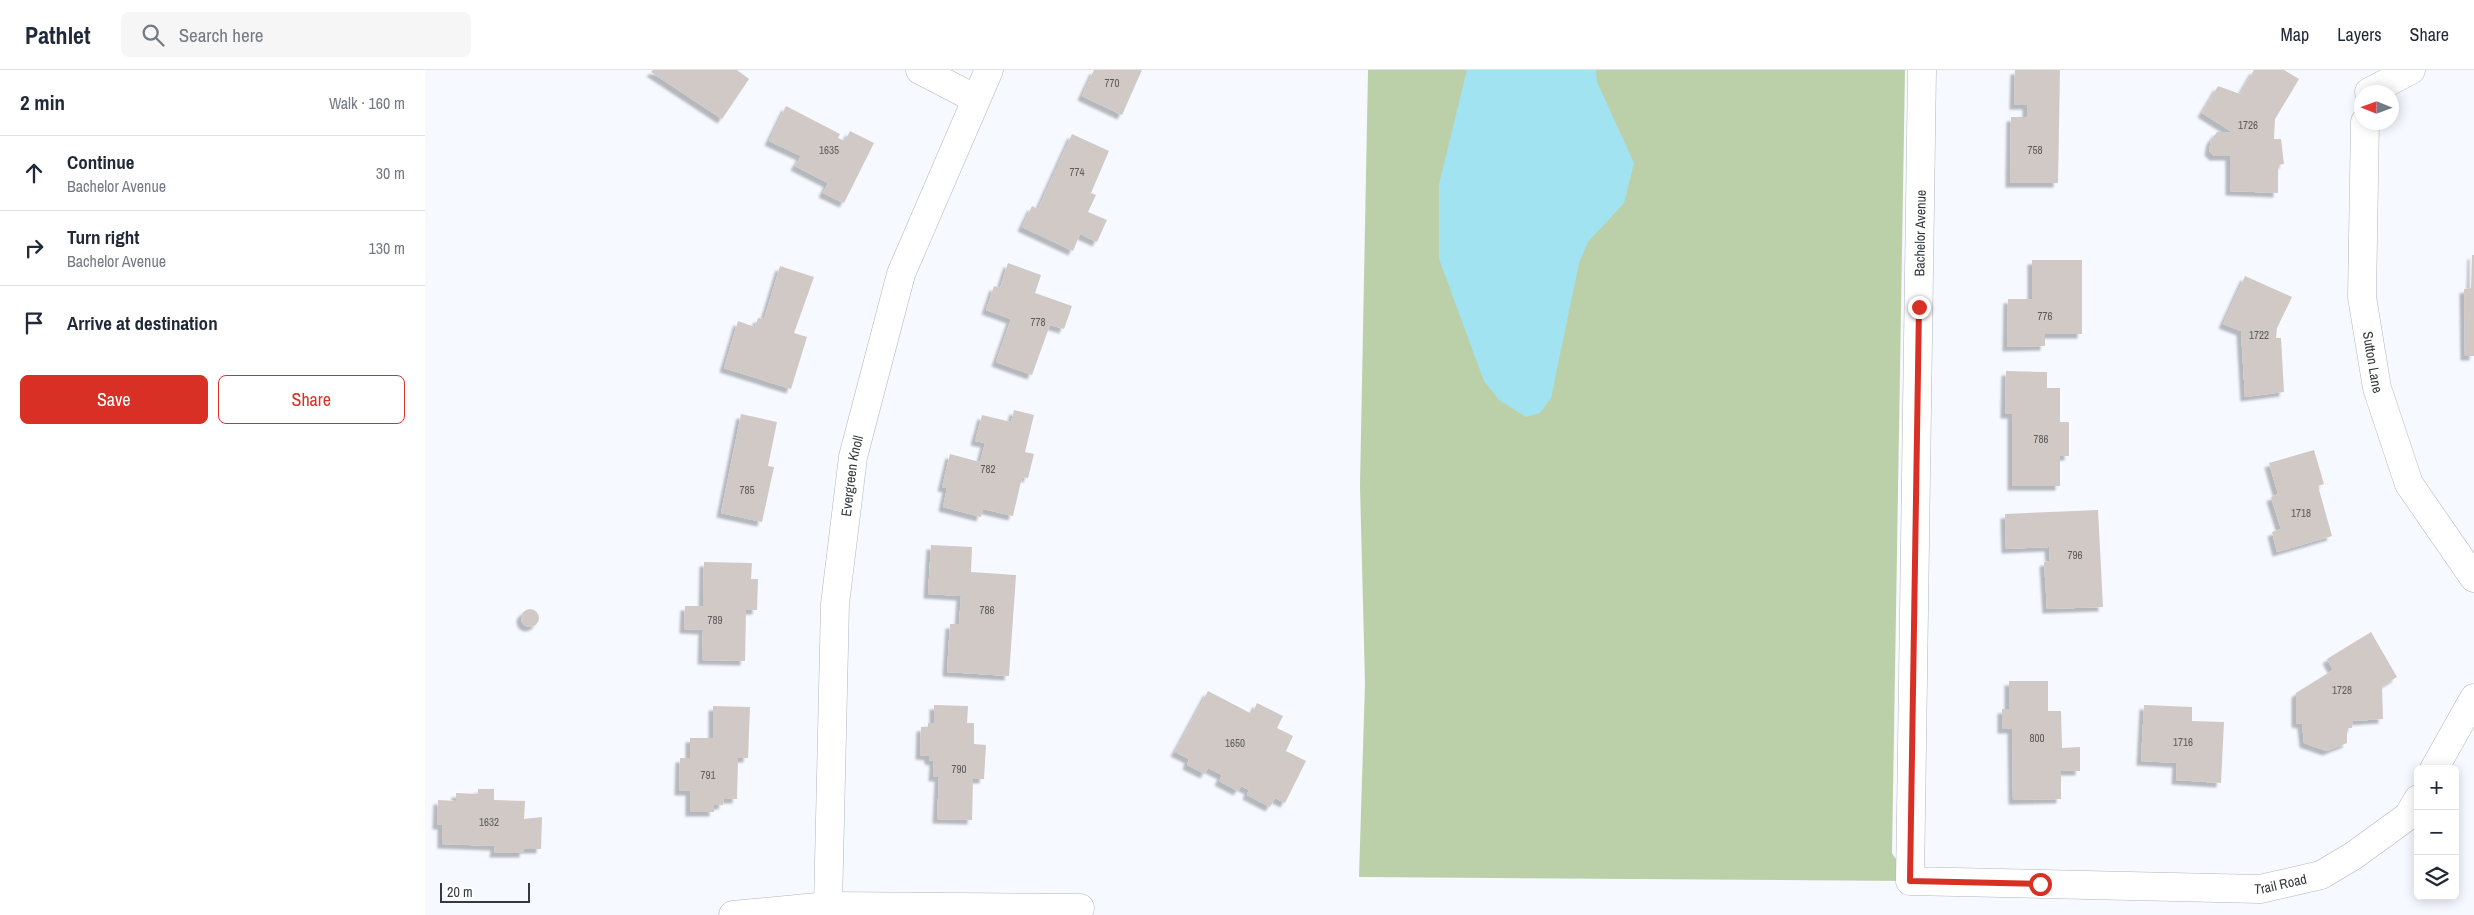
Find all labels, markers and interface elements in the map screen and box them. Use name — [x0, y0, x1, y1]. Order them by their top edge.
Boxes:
search box — [121, 12, 471, 57]
text: Pathlet — [25, 19, 91, 51]
icon: search — [139, 21, 167, 49]
text: Search here — [179, 22, 264, 48]
text: Map — [2281, 22, 2309, 47]
text: Layers — [2337, 22, 2382, 47]
text: Share — [2410, 22, 2449, 47]
house number: 770 — [1104, 76, 1120, 90]
north arrow — [2354, 85, 2399, 130]
text: 2 min — [20, 88, 65, 117]
text: Walk · 160 m — [329, 92, 405, 114]
house number: 1726 — [2238, 118, 2258, 132]
house number: 1635 — [819, 143, 839, 157]
house number: 758 — [2027, 143, 2043, 157]
text: Continue — [67, 149, 135, 175]
icon: ahead — [20, 159, 48, 187]
text: 30 m — [376, 162, 405, 184]
house number: 774 — [1069, 165, 1085, 179]
text: Bachelor Avenue — [67, 175, 166, 197]
street label: Bachelor Avenue — [1910, 190, 1930, 276]
text: Turn right — [67, 224, 139, 250]
icon: right — [20, 234, 48, 262]
text: 130 m — [369, 237, 405, 259]
text: Bachelor Avenue — [67, 250, 166, 272]
route end — [1908, 296, 1931, 319]
icon: arrive — [20, 309, 48, 337]
house number: 776 — [2037, 309, 2053, 323]
text: Arrive at destination — [67, 310, 218, 336]
house number: 778 — [1030, 315, 1046, 329]
house number: 1722 — [2249, 328, 2269, 342]
street label: Sutton Lane — [2359, 330, 2387, 395]
button: Save — [20, 375, 208, 424]
button: Share — [218, 375, 405, 424]
house number: 786 — [2033, 432, 2049, 446]
street label: Evergreen Knoll — [837, 434, 867, 518]
house number: 782 — [980, 462, 996, 476]
house number: 785 — [739, 483, 755, 497]
house number: 1718 — [2291, 506, 2311, 520]
house number: 796 — [2067, 548, 2083, 562]
house number: 786 — [979, 603, 995, 617]
house number: 789 — [707, 613, 723, 627]
house number: 1728 — [2332, 683, 2352, 697]
house number: 800 — [2029, 731, 2045, 745]
house number: 1716 — [2173, 735, 2193, 749]
house number: 1650 — [1225, 736, 1245, 750]
house number: 790 — [951, 762, 967, 776]
map controls — [2414, 765, 2459, 900]
button: + — [2414, 765, 2459, 810]
house number: 791 — [700, 768, 716, 782]
button: − — [2414, 810, 2459, 855]
house number: 1632 — [479, 815, 499, 829]
button: layers — [2414, 855, 2459, 900]
street label: Trail Road — [2254, 870, 2308, 898]
route start — [2029, 873, 2052, 896]
scale bar — [440, 880, 530, 903]
text: 20 m — [447, 883, 473, 901]

